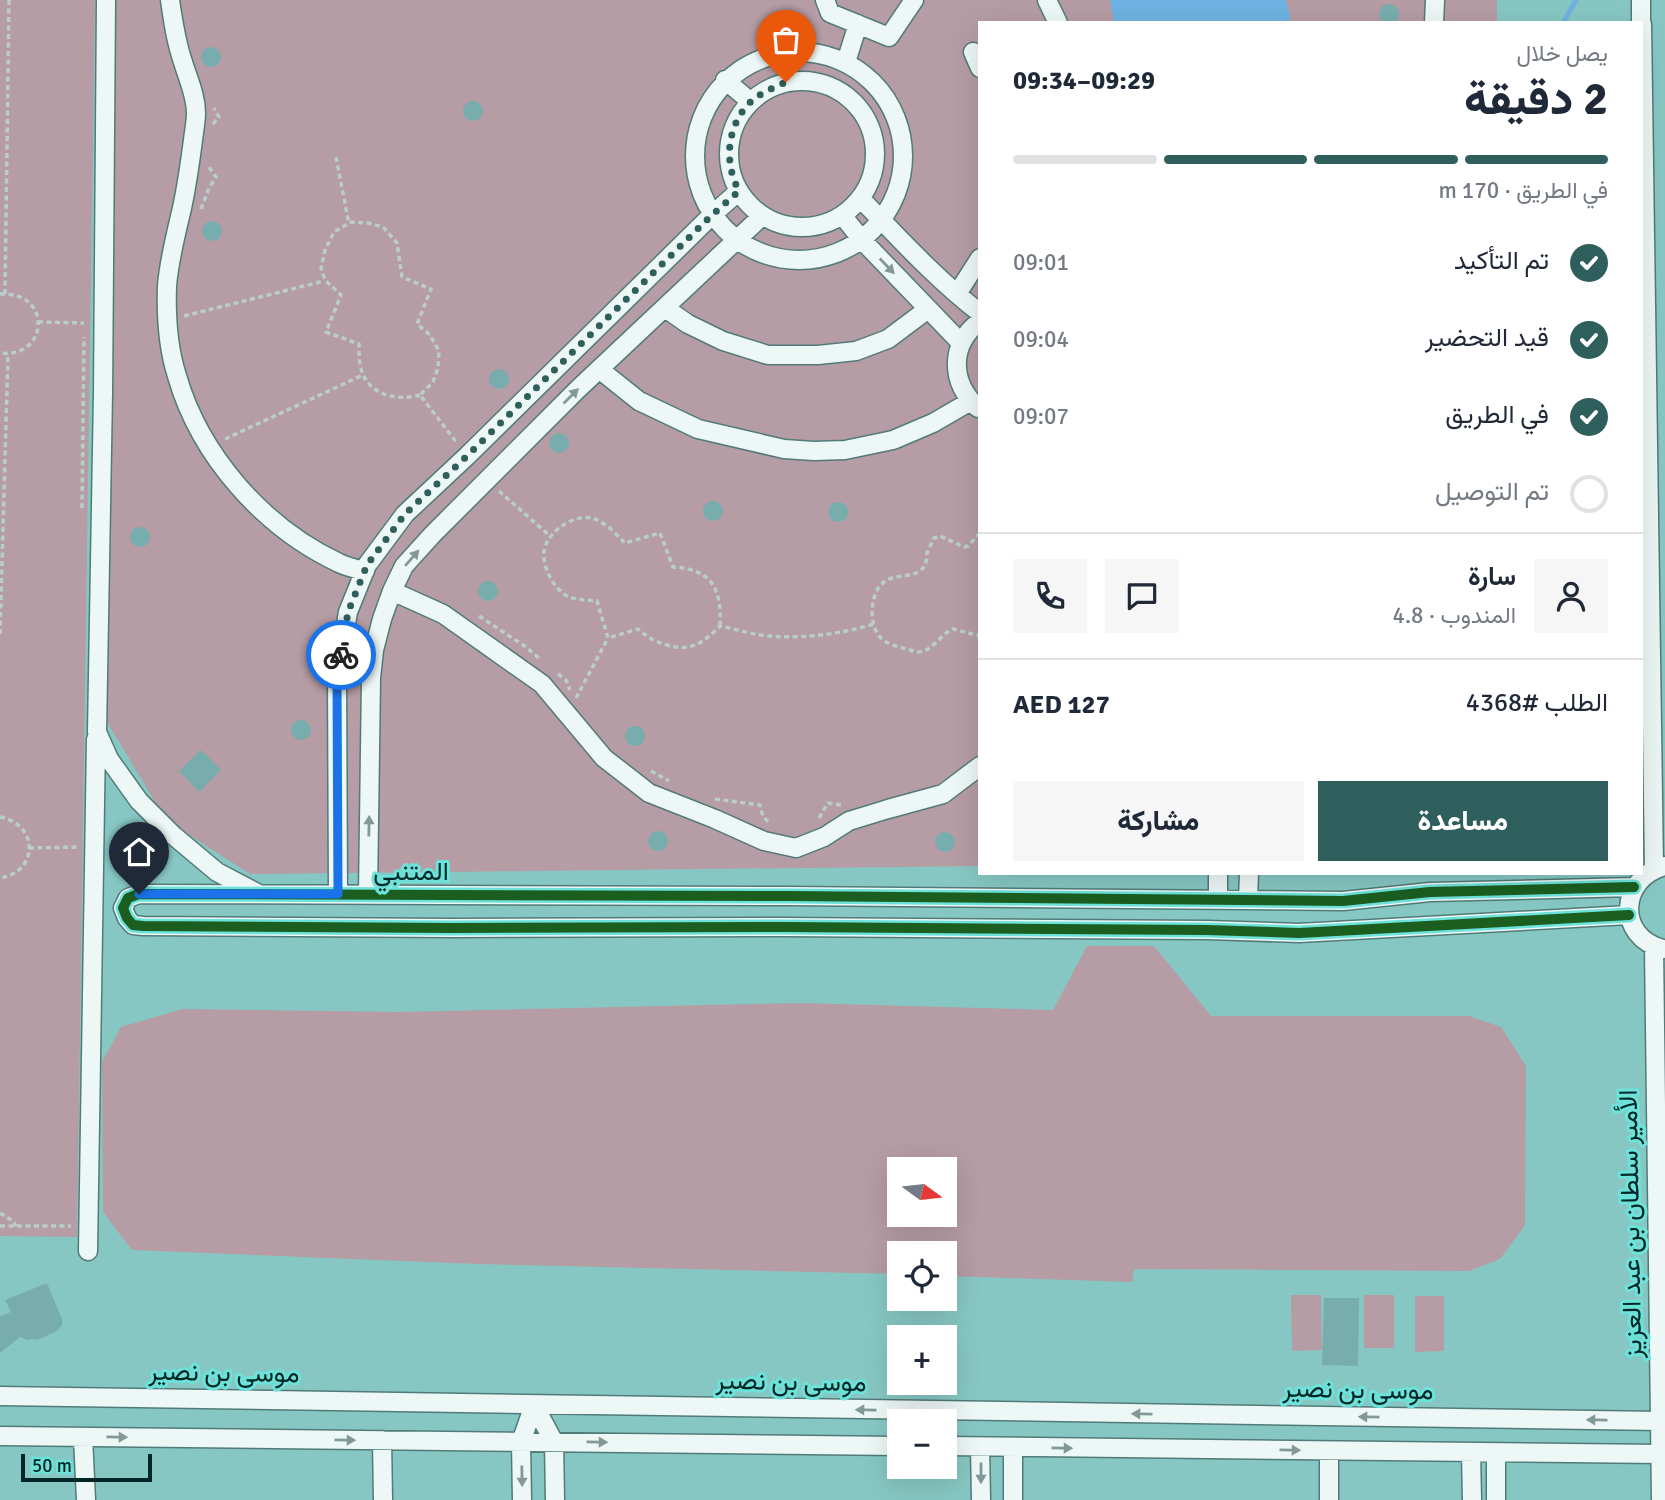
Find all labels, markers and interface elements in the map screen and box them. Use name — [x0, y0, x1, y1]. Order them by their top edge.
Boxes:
pin — [756, 10, 816, 82]
icon: bag — [767, 21, 805, 59]
text: يصل خلال — [1517, 39, 1608, 68]
text: 09:29–09:34 — [1013, 65, 1155, 97]
text: 2 دقيقة — [1464, 71, 1608, 127]
text: في الطريق · 170 m — [1438, 176, 1608, 205]
icon: check — [1570, 244, 1608, 282]
text: تم التأكيد — [1454, 245, 1549, 277]
text: 09:01 — [1013, 248, 1069, 277]
one-way arrow — [879, 257, 895, 274]
icon: check — [1570, 321, 1608, 359]
text: قيد التحضير — [1425, 322, 1549, 354]
text: 09:04 — [1013, 325, 1069, 354]
one-way arrow — [562, 387, 579, 404]
icon: check — [1570, 398, 1608, 436]
text: في الطريق — [1445, 399, 1549, 431]
text: 09:07 — [1013, 402, 1069, 431]
text: تم التوصيل — [1435, 476, 1549, 508]
one-way arrow — [404, 550, 419, 567]
button: phone — [1013, 559, 1087, 633]
button: chat — [1105, 559, 1179, 633]
button: person — [1534, 559, 1608, 633]
text: سارة — [1468, 561, 1516, 593]
text: المندوب · 4.8 — [1393, 601, 1516, 630]
courier — [306, 620, 376, 690]
icon: bike — [322, 636, 360, 674]
text: الطلب #4368 — [1466, 687, 1608, 719]
text: AED 127 — [1013, 689, 1110, 721]
button: مشاركة — [1013, 781, 1304, 861]
button: مساعدة — [1318, 781, 1608, 861]
one-way arrow — [364, 815, 375, 837]
pin — [109, 822, 169, 894]
icon: home — [120, 833, 158, 871]
street label: المتنبي — [373, 856, 449, 892]
street label: الأمير سلطان بن عبد العزيز — [1613, 1089, 1649, 1360]
north arrow — [887, 1157, 957, 1227]
map controls — [887, 1157, 957, 1479]
button: locate — [887, 1241, 957, 1311]
button: + — [887, 1325, 957, 1395]
street label: موسى بن نصير — [147, 1356, 300, 1390]
street label: موسى بن نصير — [714, 1365, 867, 1399]
street label: موسى بن نصير — [1281, 1373, 1434, 1407]
one-way arrow — [854, 1404, 876, 1415]
one-way arrow — [1131, 1408, 1153, 1419]
button: − — [887, 1409, 957, 1479]
one-way arrow — [1358, 1411, 1380, 1423]
one-way arrow — [1586, 1414, 1608, 1426]
one-way arrow — [106, 1431, 128, 1443]
one-way arrow — [334, 1434, 356, 1446]
one-way arrow — [586, 1437, 608, 1448]
one-way arrow — [1051, 1442, 1073, 1454]
one-way arrow — [1279, 1444, 1301, 1456]
scale bar — [21, 1451, 152, 1483]
text: 50 m — [32, 1454, 72, 1478]
one-way arrow — [975, 1463, 986, 1485]
one-way arrow — [516, 1465, 527, 1487]

